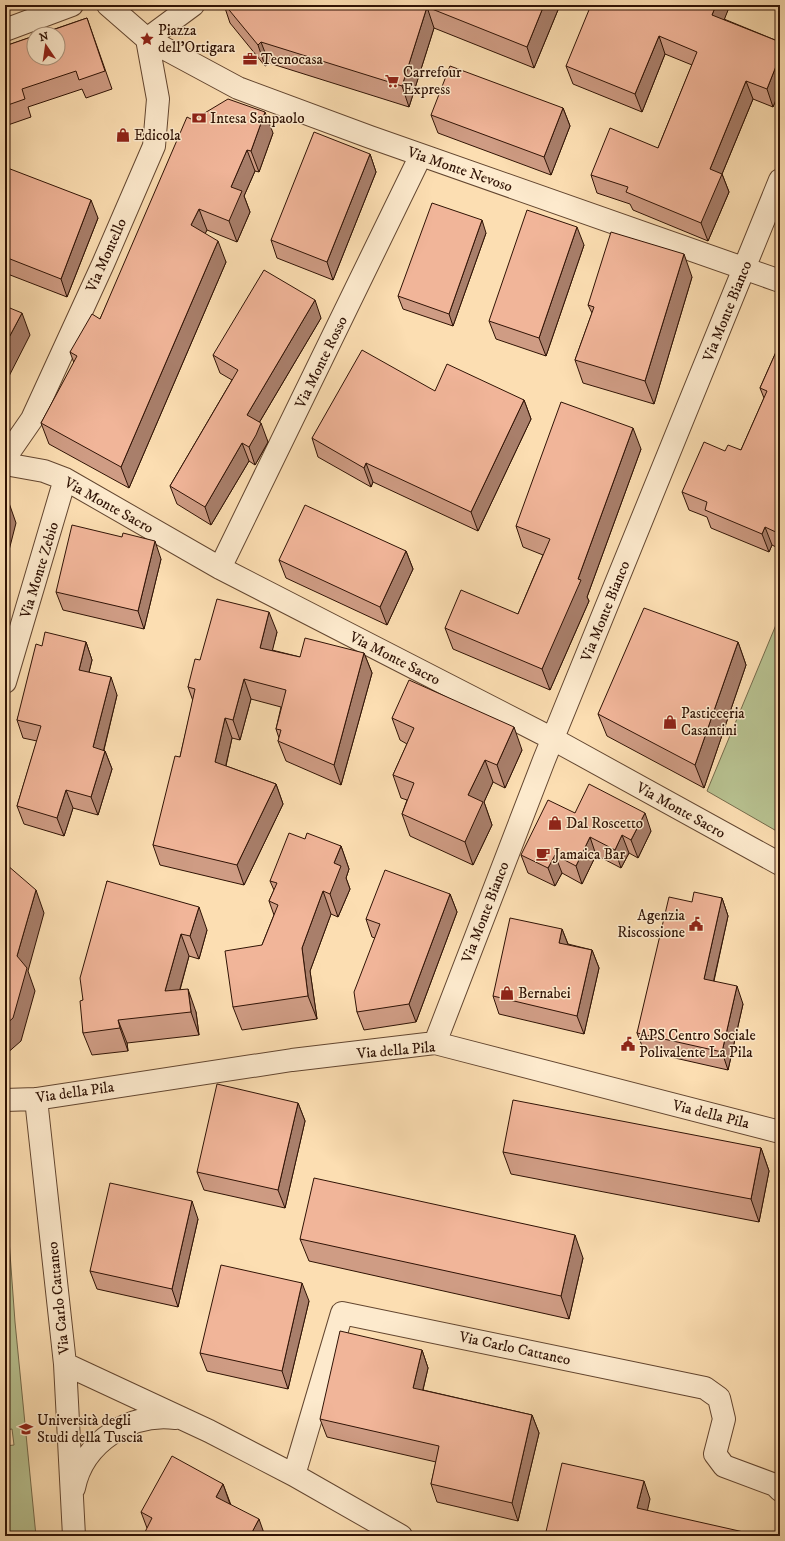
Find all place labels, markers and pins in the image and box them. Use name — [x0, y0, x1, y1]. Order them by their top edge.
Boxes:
place label: Piazza dell'Ortigara — [158, 21, 236, 57]
place icon: Piazza dell'Ortigara — [139, 31, 155, 47]
place label: Tecnocasa — [261, 50, 323, 69]
office icon: Tecnocasa — [242, 51, 258, 67]
place label: Carrefour Express — [403, 63, 462, 99]
supermarket icon: Carrefour Express — [384, 73, 400, 89]
place label: Intesa Sanpaolo — [210, 109, 305, 128]
bank icon: Intesa Sanpaolo — [191, 110, 207, 126]
place label: Edicola — [134, 126, 181, 145]
shop icon: Edicola — [115, 127, 131, 143]
place label: Pasticceria Casantini — [681, 704, 745, 740]
shop icon: Pasticceria Casantini — [662, 714, 678, 730]
place label: Dal Roscetto — [566, 814, 643, 833]
shop icon: Dal Roscetto — [547, 815, 563, 831]
place label: Jamaica Bar — [552, 845, 625, 864]
cafe icon: Jamaica Bar — [535, 846, 551, 862]
place label: Agenzia Riscossione — [617, 906, 686, 942]
public building icon: Agenzia Riscossione — [688, 916, 704, 932]
place label: Bernabei — [518, 984, 571, 1003]
shop icon: Bernabei — [499, 985, 515, 1001]
place label: APS Centro Sociale Polivalente La Pila — [639, 1026, 756, 1062]
public building icon: APS Centro Sociale Polivalente La Pila — [620, 1036, 636, 1052]
place label: Università degli Studi della Tuscia — [37, 1411, 144, 1447]
school or university icon: Università degli Studi della Tuscia — [18, 1421, 34, 1437]

